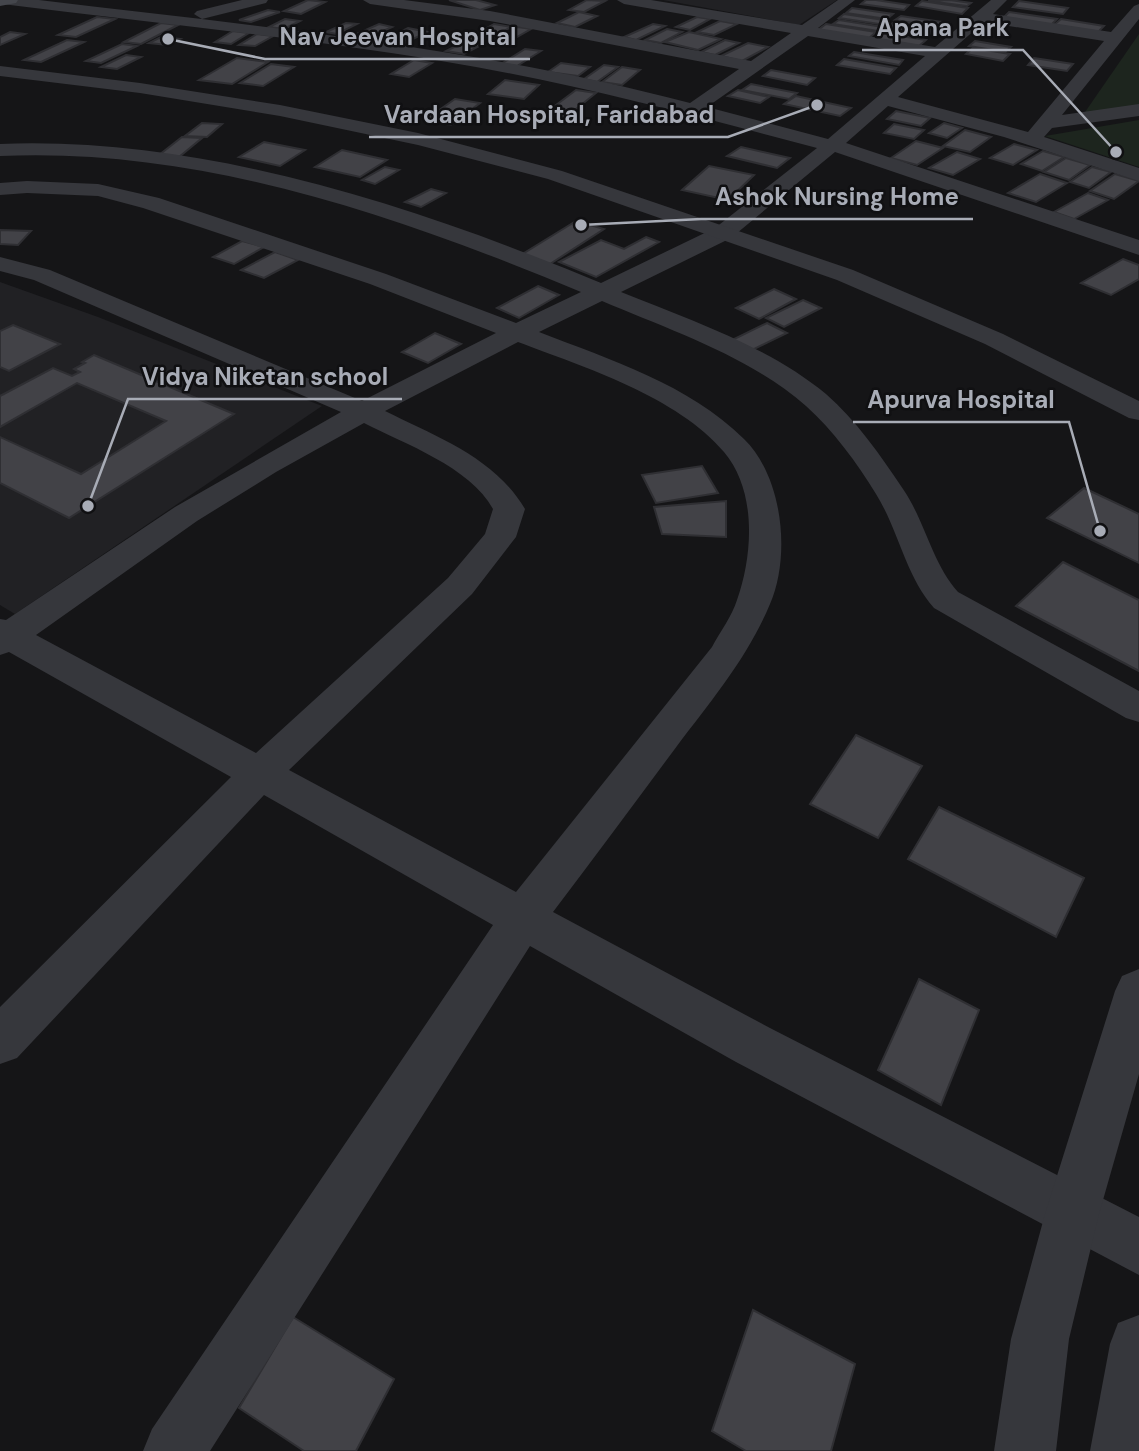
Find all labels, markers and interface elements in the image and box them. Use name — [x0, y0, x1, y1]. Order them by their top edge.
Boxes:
callout: Apana Park — [862, 5, 1023, 50]
text: Apana Park — [876, 12, 1010, 43]
callout: Nav Jeevan Hospital — [265, 14, 530, 59]
text: Nav Jeevan Hospital — [280, 21, 516, 52]
callout: Vardaan Hospital, Faridabad — [369, 92, 728, 137]
text: Vardaan Hospital, Faridabad — [384, 99, 714, 130]
callout: Ashok Nursing Home — [701, 174, 973, 219]
text: Ashok Nursing Home — [715, 181, 959, 212]
callout: Vidya Niketan school — [128, 354, 402, 399]
text: Vidya Niketan school — [142, 361, 388, 392]
callout: Apurva Hospital — [853, 377, 1069, 422]
text: Apurva Hospital — [867, 384, 1055, 415]

